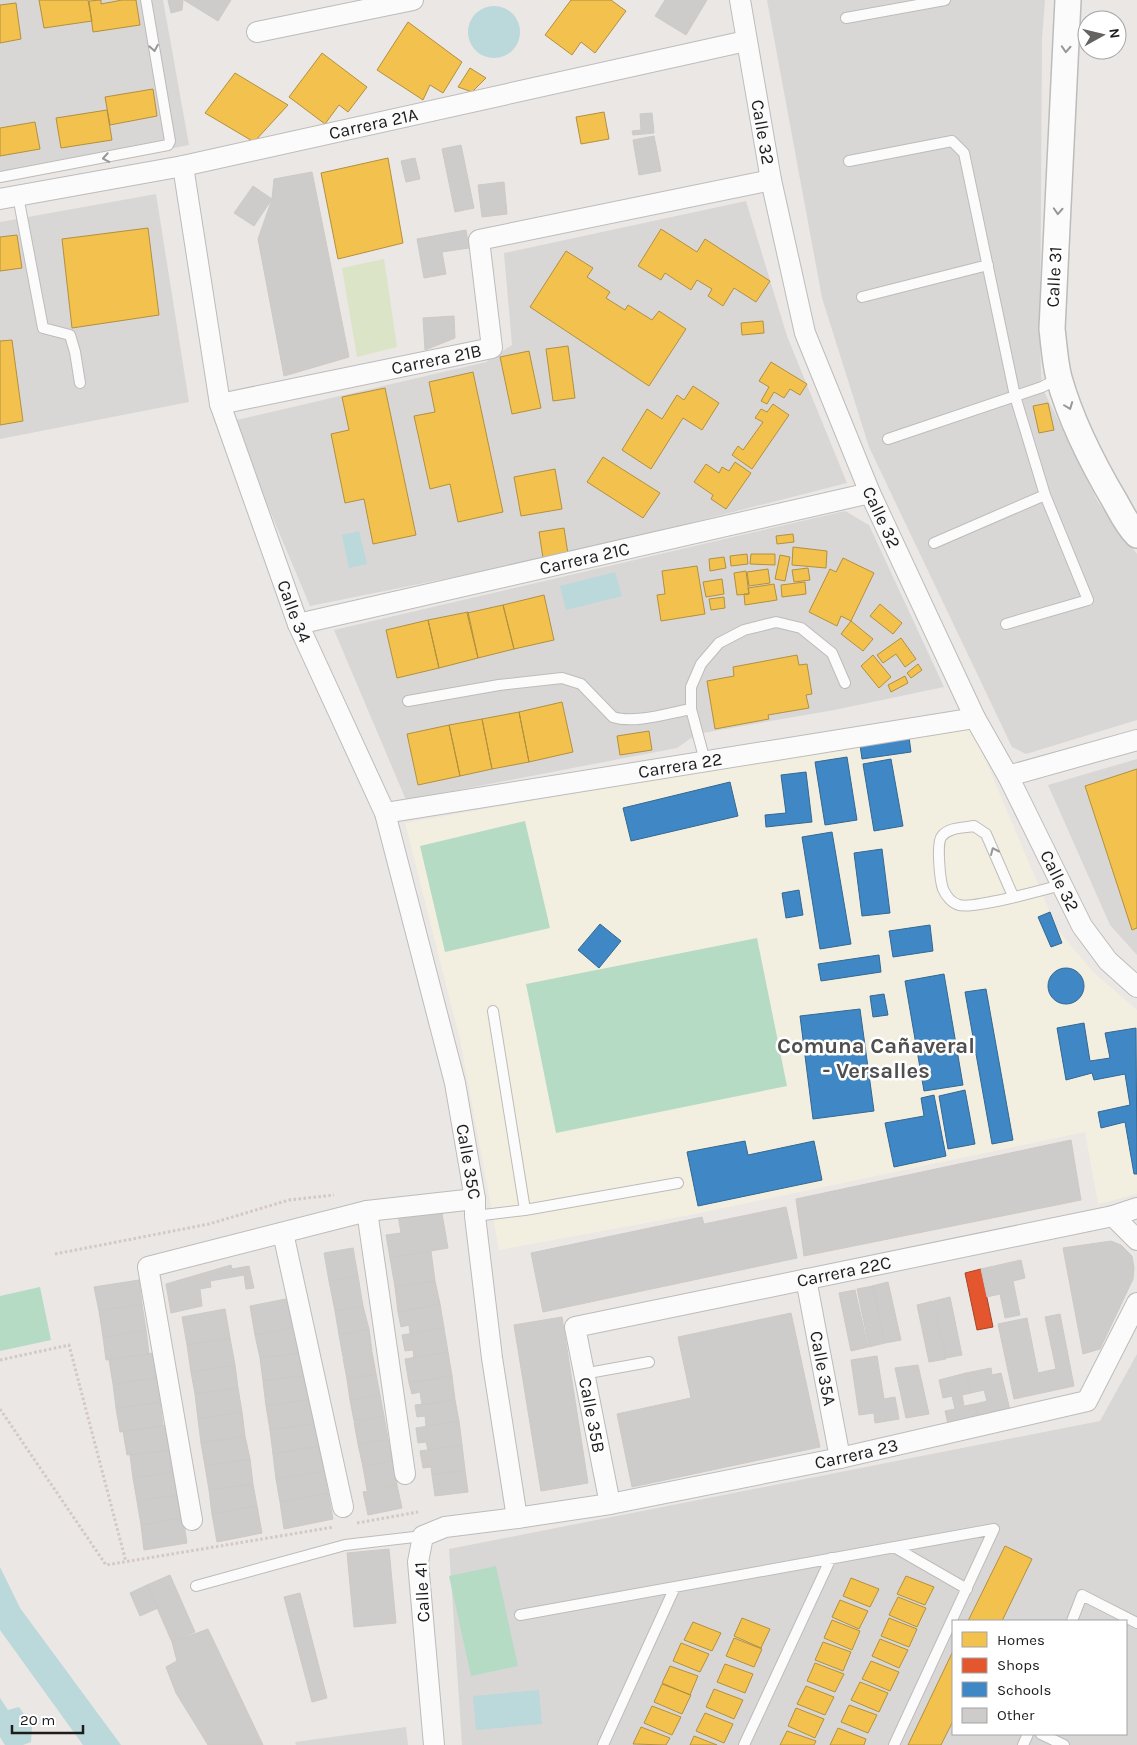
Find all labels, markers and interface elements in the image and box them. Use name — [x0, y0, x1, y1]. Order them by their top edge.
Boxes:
north arrow — [1077, 10, 1127, 60]
text: N — [1105, 27, 1123, 39]
one-way arrow — [149, 44, 159, 52]
one-way arrow — [1061, 45, 1071, 53]
street label: Calle 32 — [746, 98, 779, 166]
street label: Carrera 21A — [327, 103, 420, 144]
one-way arrow — [102, 152, 110, 162]
one-way arrow — [1052, 207, 1063, 215]
street label: Calle 31 — [1041, 246, 1067, 308]
street label: Carrera 21B — [389, 339, 484, 379]
one-way arrow — [1063, 401, 1073, 410]
street label: Calle 32 — [858, 483, 905, 552]
street label: Carrera 21C — [538, 537, 632, 579]
street label: Calle 34 — [272, 577, 316, 646]
street label: Carrera 22 — [637, 748, 724, 783]
one-way arrow — [990, 847, 1001, 856]
street label: Calle 32 — [1035, 847, 1084, 915]
district label: Comuna Cañaveral - Versalles — [777, 1033, 975, 1084]
street label: Calle 35C — [451, 1122, 486, 1201]
street label: Carrera 22C — [795, 1251, 893, 1292]
street label: Calle 35A — [805, 1329, 841, 1408]
street label: Calle 35B — [574, 1375, 610, 1455]
street label: Carrera 23 — [813, 1434, 900, 1474]
street label: Calle 41 — [409, 1561, 435, 1623]
legend — [952, 1620, 1127, 1735]
text: Homes — [997, 1631, 1045, 1649]
text: Shops — [997, 1656, 1040, 1674]
text: Schools — [997, 1681, 1051, 1699]
scale bar — [12, 1702, 84, 1734]
text: Other — [997, 1706, 1035, 1724]
text: 20 m — [20, 1711, 55, 1729]

